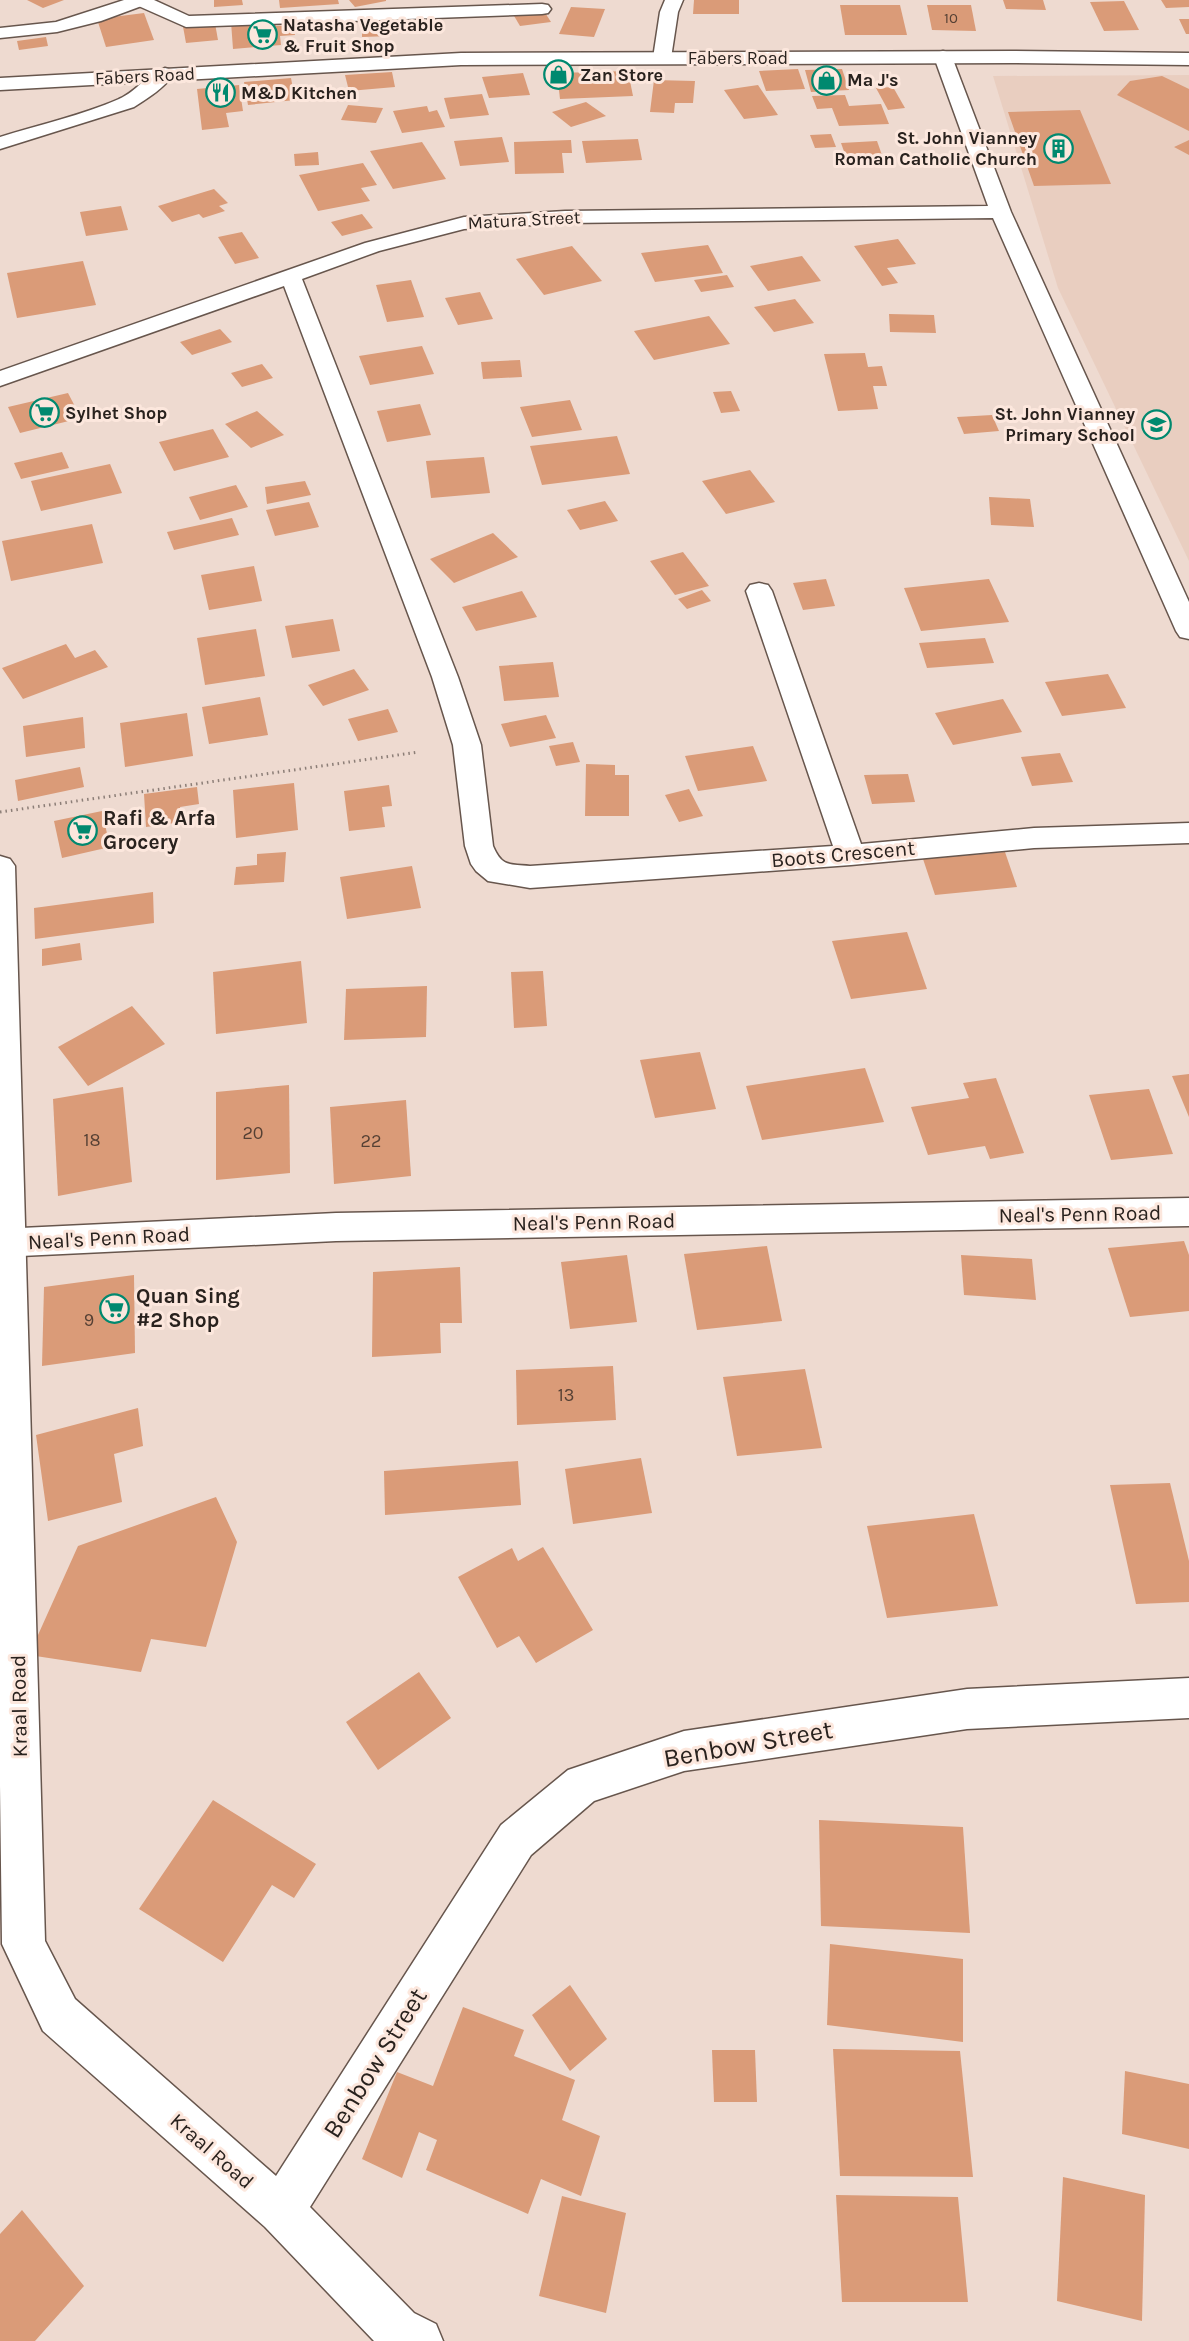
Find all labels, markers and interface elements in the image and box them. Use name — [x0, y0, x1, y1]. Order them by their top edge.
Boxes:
house number: 10 — [944, 9, 958, 27]
place label: Natasha Vegetable & Fruit Shop — [283, 14, 443, 57]
supermarket icon: Natasha Vegetable & Fruit Shop — [246, 19, 278, 51]
street label: Fabers Road — [688, 47, 788, 69]
shop icon: Zan Store — [543, 59, 575, 91]
street label: Fabers Road — [94, 62, 196, 90]
place label: Zan Store — [580, 64, 663, 86]
shop icon: Ma J's — [810, 64, 842, 96]
place label: Ma J's — [847, 69, 899, 91]
restaurant icon: M&D Kitchen — [204, 77, 236, 109]
place label: M&D Kitchen — [241, 82, 357, 104]
place label: St. John Vianney Roman Catholic Church — [834, 127, 1037, 170]
building icon: St. John Vianney Roman Catholic Church — [1042, 132, 1074, 164]
street label: Matura Street — [467, 206, 581, 234]
supermarket icon: Sylhet Shop — [28, 397, 60, 429]
place label: Sylhet Shop — [65, 402, 167, 424]
place label: St. John Vianney Primary School — [995, 403, 1135, 446]
school or university icon: St. John Vianney Primary School — [1140, 408, 1172, 440]
place label: Rafi & Arfa Grocery — [103, 806, 216, 854]
supermarket icon: Rafi & Arfa Grocery — [66, 814, 98, 846]
street label: Boots Crescent — [770, 836, 916, 872]
house number: 20 — [242, 1122, 264, 1144]
house number: 18 — [83, 1129, 101, 1151]
house number: 22 — [361, 1130, 381, 1152]
street label: Neal's Penn Road — [999, 1201, 1161, 1227]
street label: Neal's Penn Road — [513, 1209, 675, 1235]
street label: Neal's Penn Road — [27, 1222, 191, 1254]
place label: Quan Sing #2 Shop — [136, 1284, 240, 1332]
supermarket icon: Quan Sing #2 Shop — [99, 1292, 131, 1324]
house number: 9 — [84, 1309, 94, 1331]
house number: 13 — [558, 1384, 574, 1406]
street label: Kraal Road — [6, 1654, 32, 1758]
street label: Benbow Street — [661, 1714, 835, 1774]
street label: Benbow Street — [316, 1982, 434, 2144]
street label: Kraal Road — [165, 2108, 259, 2194]

